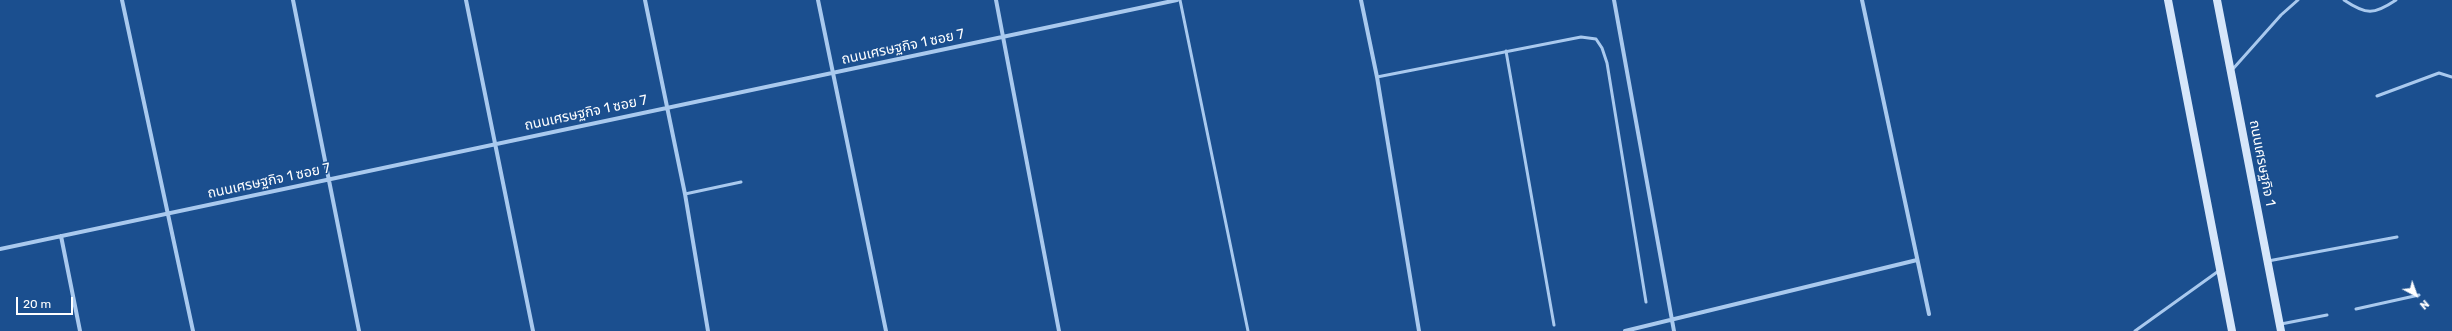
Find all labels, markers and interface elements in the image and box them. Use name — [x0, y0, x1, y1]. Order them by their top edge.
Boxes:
street label: ถนนเศรษฐกิจ 1 ซอย 7 — [840, 26, 966, 68]
street label: ถนนเศรษฐกิจ 1 ซอย 7 — [523, 92, 649, 134]
street label: ถนนเศรษฐกิจ 1 — [2245, 119, 2279, 207]
street label: ถนนเศรษฐกิจ 1 ซอย 7 — [206, 160, 332, 202]
north arrow — [2396, 275, 2436, 315]
scale bar — [18, 289, 75, 315]
text: 20 m — [23, 297, 51, 311]
text: N — [2417, 297, 2431, 312]

